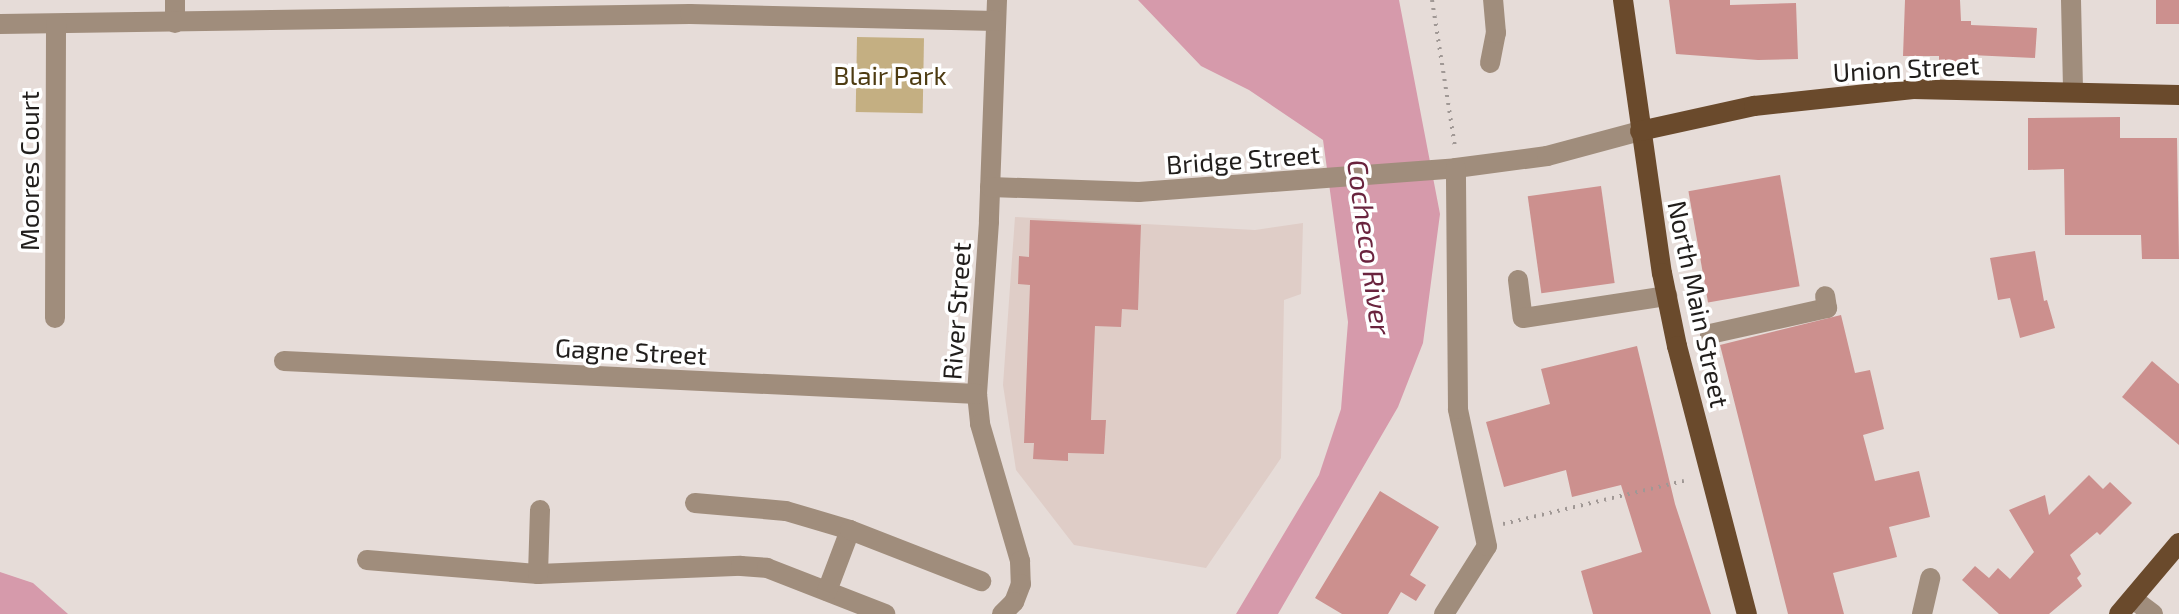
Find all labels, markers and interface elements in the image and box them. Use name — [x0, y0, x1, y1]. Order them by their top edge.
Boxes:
street label: Union Street — [1832, 49, 1980, 87]
park label: Blair Park — [833, 59, 947, 91]
street label: Moores Court — [13, 91, 45, 251]
street label: Bridge Street — [1165, 138, 1321, 180]
water label: Cocheco River — [1341, 157, 1399, 337]
street label: North Main Street — [1662, 198, 1736, 410]
street label: River Street — [936, 241, 976, 381]
street label: Gagne Street — [554, 331, 708, 371]

